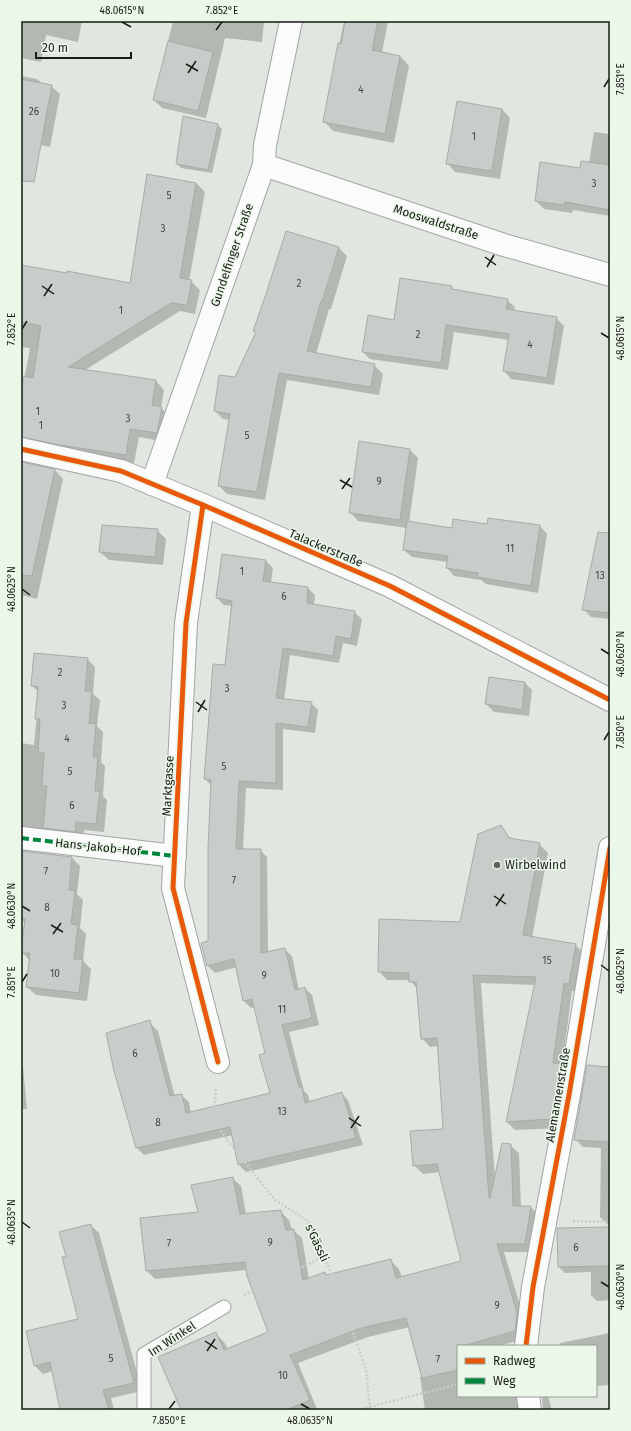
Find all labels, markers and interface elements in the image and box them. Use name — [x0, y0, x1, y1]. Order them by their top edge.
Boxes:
text: 48.0615°N — [100, 5, 144, 17]
text: 7.852°E — [206, 5, 238, 17]
scale bar — [36, 34, 131, 60]
text: 20 m — [42, 41, 68, 55]
text: 7.851°E — [615, 63, 627, 95]
house number: 4 — [358, 84, 364, 96]
house number: 26 — [29, 106, 39, 118]
house number: 1 — [472, 131, 476, 143]
house number: 3 — [592, 178, 597, 190]
house number: 5 — [166, 190, 172, 202]
street label: Gundelfinger Straße — [208, 201, 256, 309]
street label: Mooswaldstraße — [392, 202, 480, 242]
house number: 3 — [161, 223, 166, 235]
house number: 2 — [297, 278, 302, 290]
house number: 1 — [119, 305, 123, 317]
text: 7.852°E — [6, 313, 18, 345]
text: 48.0615°N — [615, 316, 627, 360]
house number: 2 — [416, 329, 421, 341]
house number: 4 — [527, 339, 533, 351]
house number: 1 — [36, 406, 40, 418]
house number: 3 — [126, 413, 131, 425]
house number: 1 — [39, 420, 43, 432]
house number: 5 — [244, 430, 250, 442]
house number: 9 — [376, 476, 382, 488]
street label: Talackerstraße — [287, 526, 365, 570]
house number: 11 — [506, 543, 514, 555]
text: 48.0625°N — [6, 566, 18, 612]
house number: 1 — [240, 566, 244, 578]
house number: 13 — [595, 570, 605, 582]
house number: 6 — [281, 591, 287, 603]
text: 48.0620°N — [615, 631, 627, 677]
house number: 2 — [58, 667, 63, 679]
house number: 3 — [225, 683, 230, 695]
house number: 3 — [62, 700, 67, 712]
text: 7.850°E — [615, 715, 627, 749]
house number: 4 — [64, 733, 70, 745]
street label: Marktgasse — [159, 755, 177, 817]
house number: 5 — [221, 761, 227, 773]
house number: 5 — [67, 766, 73, 778]
house number: 6 — [69, 800, 75, 812]
street label: Hans-Jakob-Hof — [54, 836, 143, 859]
place label: Wirbelwind — [505, 858, 566, 872]
marker: Wirbelwind — [492, 860, 502, 870]
house number: 7 — [44, 866, 49, 878]
house number: 7 — [232, 875, 237, 887]
text: 48.0630°N — [6, 883, 18, 929]
house number: 8 — [44, 902, 50, 914]
text: 48.0625°N — [615, 948, 627, 994]
house number: 15 — [542, 955, 552, 967]
text: 7.851°E — [6, 966, 18, 998]
house number: 10 — [50, 968, 60, 980]
house number: 9 — [261, 970, 267, 982]
house number: 11 — [278, 1004, 286, 1016]
street label: Alemannenstraße — [543, 1047, 573, 1143]
house number: 6 — [132, 1048, 138, 1060]
house number: 13 — [277, 1106, 287, 1118]
house number: 8 — [155, 1117, 161, 1129]
text: 48.0635°N — [6, 1199, 18, 1245]
street label: s'Gässli — [302, 1222, 332, 1264]
house number: 9 — [267, 1237, 273, 1249]
house number: 7 — [167, 1238, 172, 1250]
house number: 6 — [573, 1242, 579, 1254]
text: 48.0630°N — [615, 1264, 627, 1310]
house number: 9 — [494, 1300, 500, 1312]
street label: Im Winkel — [146, 1318, 199, 1359]
legend — [457, 1345, 597, 1397]
house number: 5 — [108, 1353, 114, 1365]
house number: 7 — [436, 1354, 441, 1366]
text: Radweg — [493, 1354, 536, 1368]
house number: 10 — [278, 1370, 288, 1382]
text: Weg — [493, 1374, 516, 1388]
text: 7.850°E — [152, 1415, 186, 1427]
text: 48.0635°N — [287, 1415, 333, 1427]

